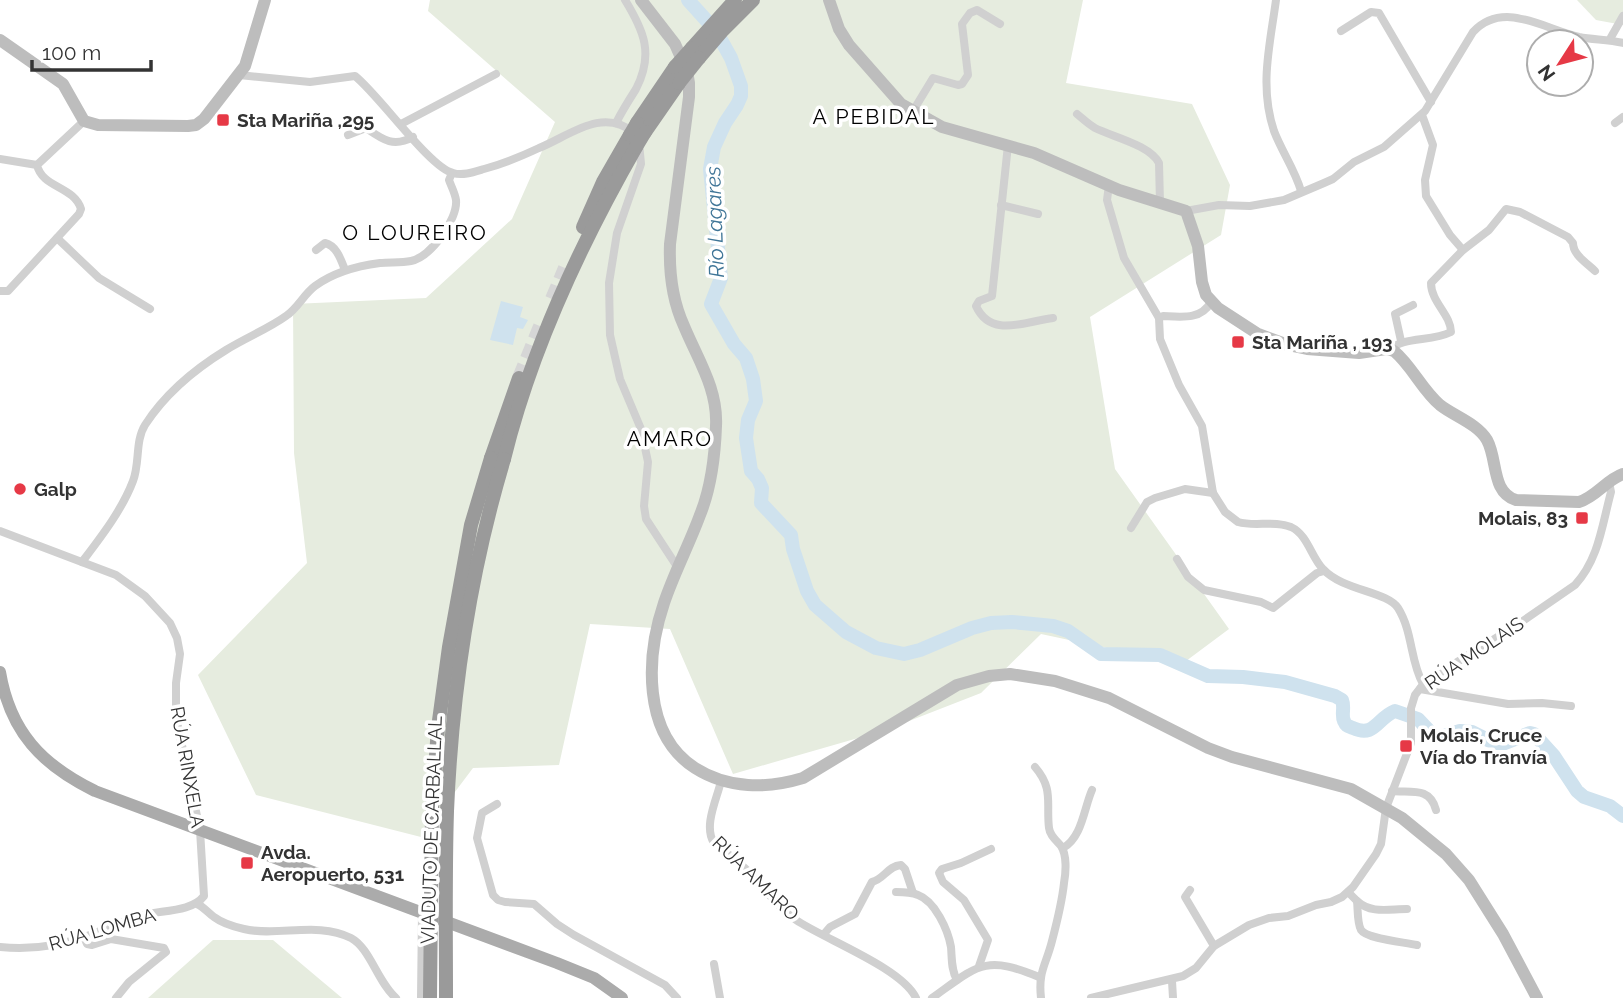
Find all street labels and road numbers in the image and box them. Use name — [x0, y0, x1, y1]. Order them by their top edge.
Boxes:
street label: RÚA MOLAIS — [1420, 612, 1528, 694]
street label: RÚA RINXELA — [167, 705, 210, 829]
street label: VIADUTO DE CARBALLAL — [416, 716, 446, 944]
street label: RÚA AMARO — [708, 831, 804, 925]
street label: RÚA LOMBA — [46, 903, 158, 955]

